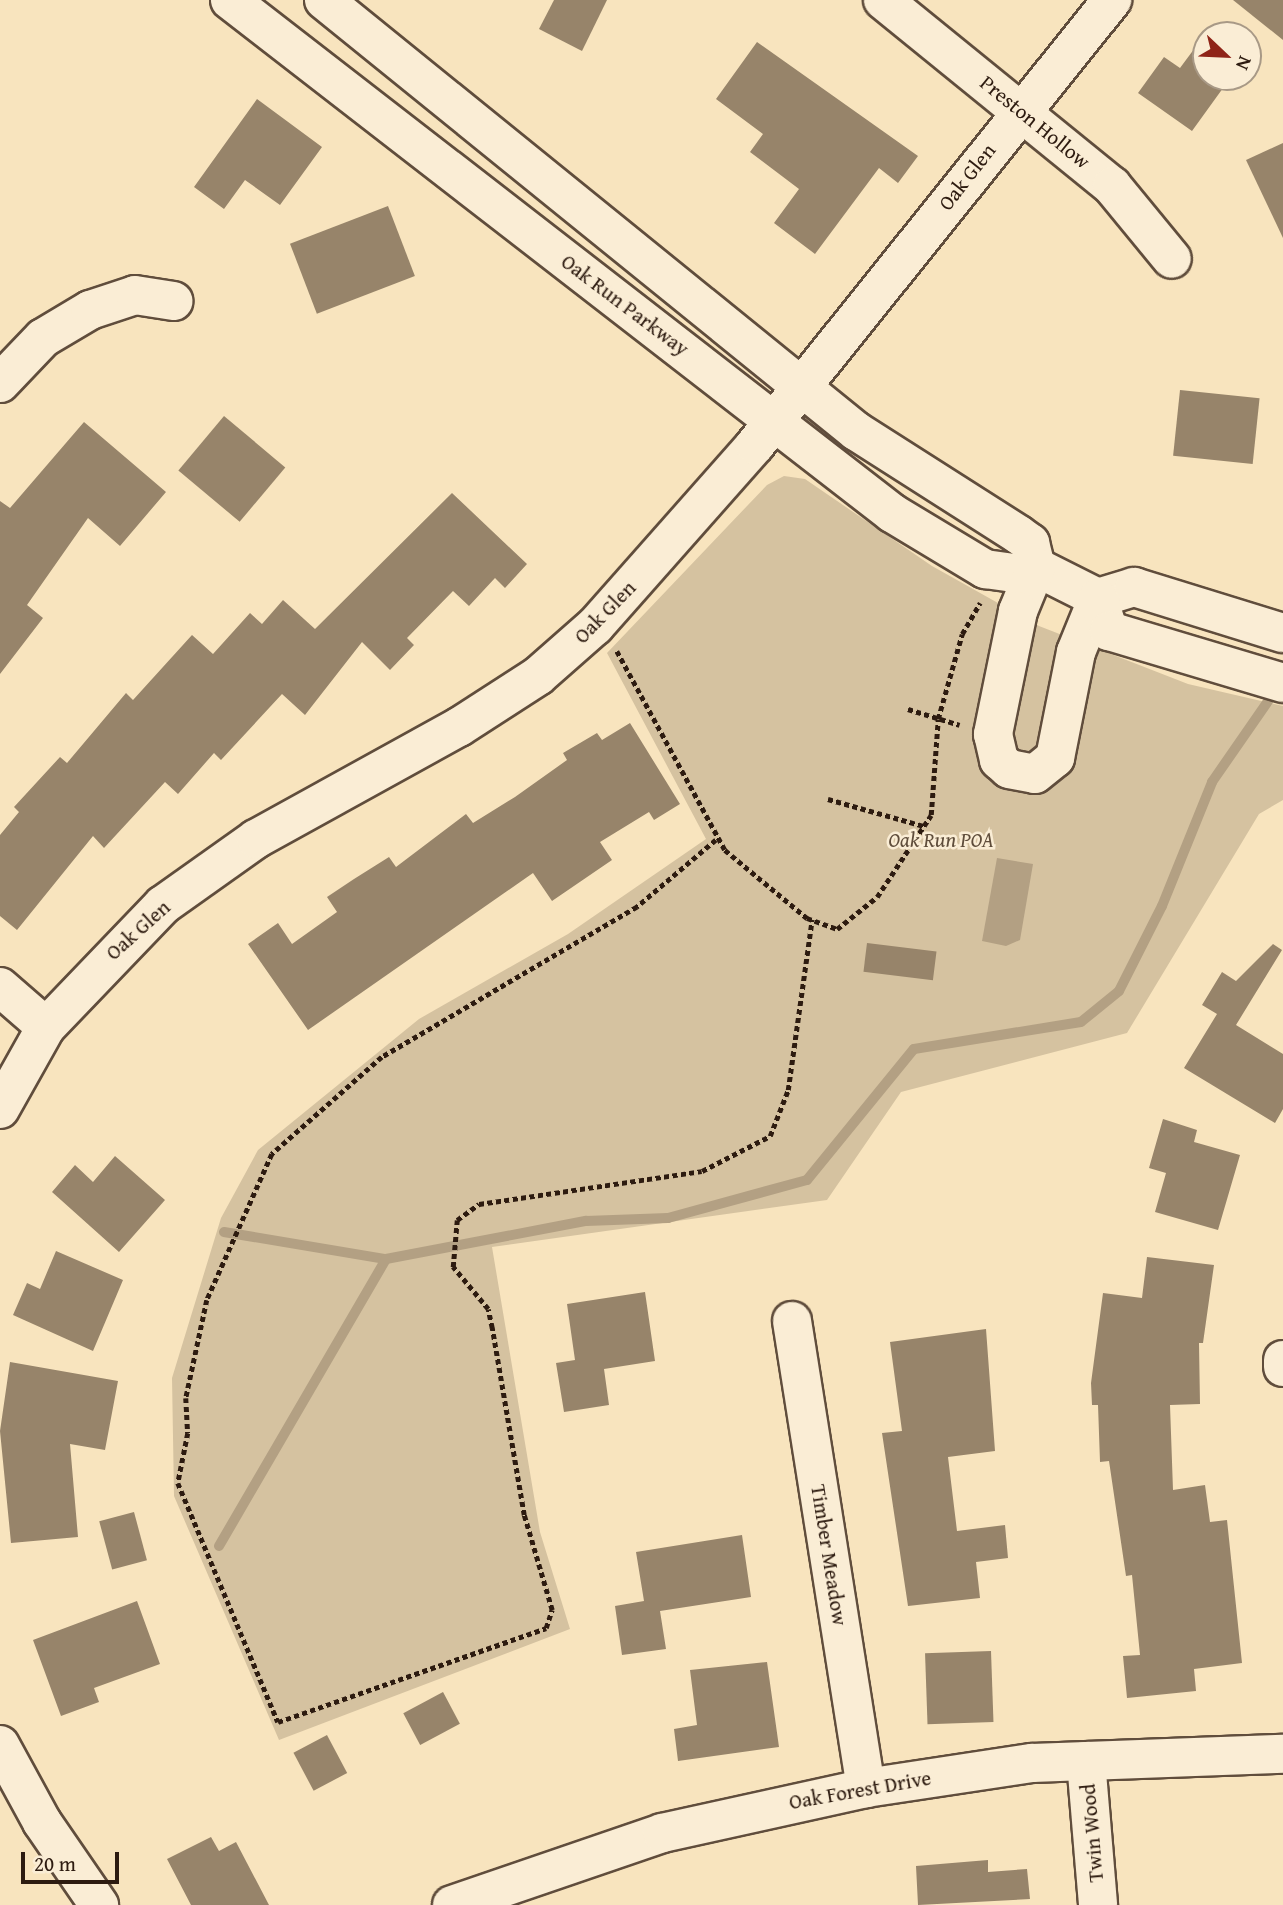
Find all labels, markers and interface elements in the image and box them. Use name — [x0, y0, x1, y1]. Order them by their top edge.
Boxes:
north arrow — [1192, 21, 1262, 91]
text: N — [1229, 52, 1260, 75]
street label: Preston Hollow — [975, 70, 1095, 174]
street label: Oak Glen — [933, 139, 1001, 215]
street label: Oak Run Parkway — [556, 249, 694, 361]
street label: Oak Glen — [569, 575, 641, 649]
park label: Oak Run POA — [888, 827, 994, 853]
street label: Oak Glen — [101, 895, 175, 965]
street label: Timber Meadow — [805, 1483, 853, 1627]
street label: Oak Forest Drive — [787, 1765, 933, 1815]
street label: Twin Wood — [1075, 1783, 1109, 1883]
scale bar — [24, 1839, 122, 1883]
text: 20 m — [34, 1848, 76, 1879]

